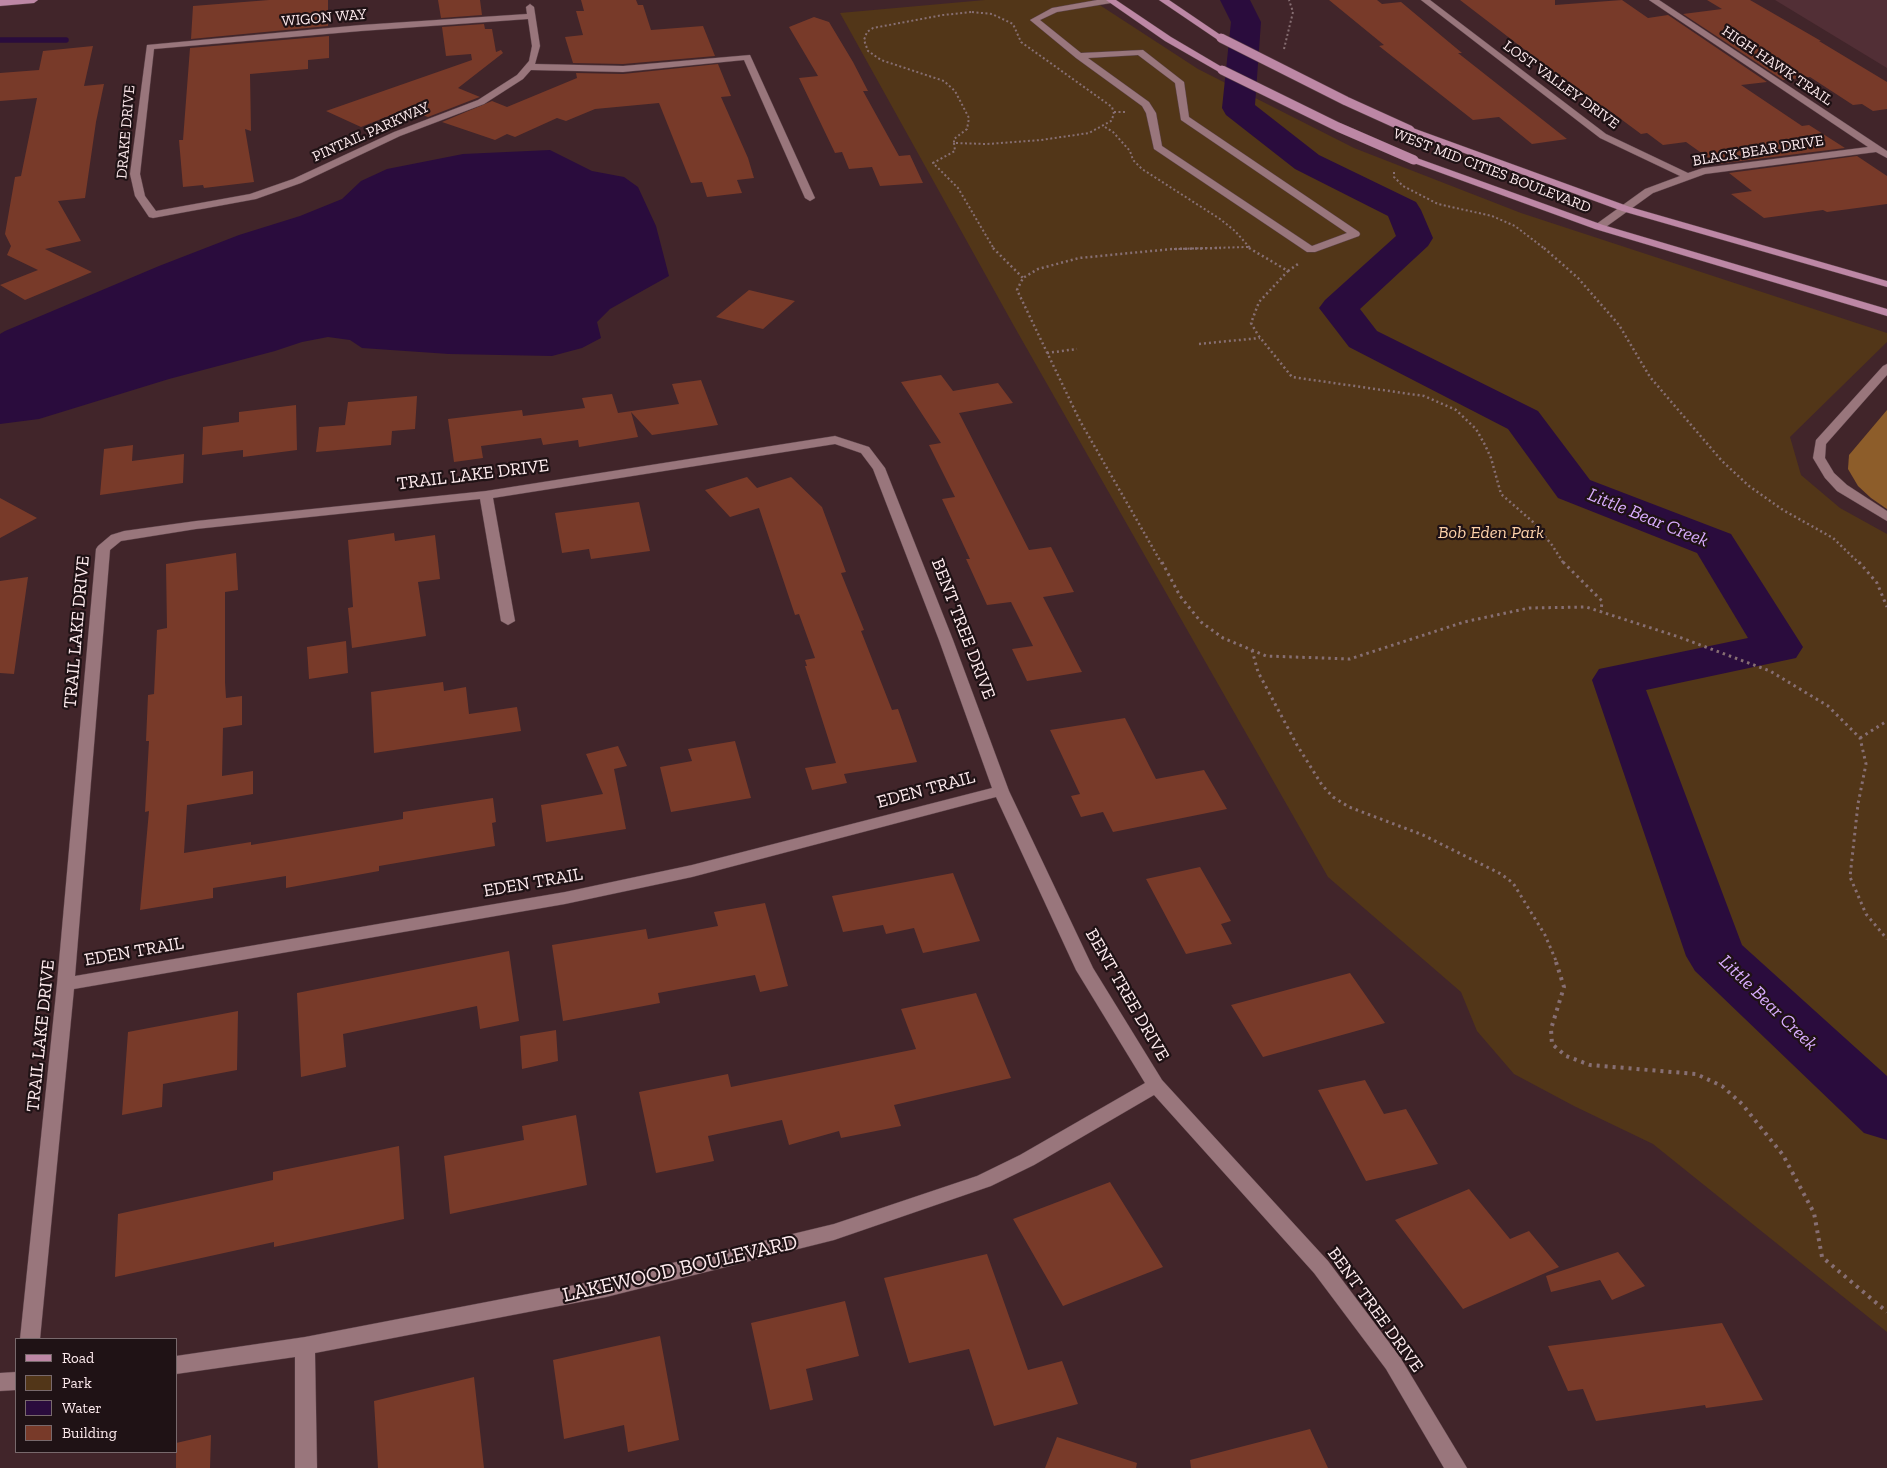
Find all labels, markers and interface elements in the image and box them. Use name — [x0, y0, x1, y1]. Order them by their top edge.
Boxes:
street label: WIGON WAY — [281, 5, 367, 31]
street label: HIGH HAWK TRAIL — [1718, 22, 1836, 110]
street label: LOST VALLEY DRIVE — [1499, 37, 1623, 133]
street label: DRAKE DRIVE — [113, 84, 139, 180]
street label: PINTAIL PARKWAY — [310, 98, 432, 166]
street label: WEST MID CITIES BOULEVARD — [1391, 125, 1593, 217]
street label: BLACK BEAR DRIVE — [1691, 132, 1825, 170]
street label: TRAIL LAKE DRIVE — [396, 455, 550, 495]
water label: Little Bear Creek — [1584, 483, 1712, 553]
park label: Bob Eden Park — [1438, 522, 1544, 544]
street label: TRAIL LAKE DRIVE — [60, 555, 94, 709]
street label: BENT TREE DRIVE — [926, 556, 1000, 702]
street label: EDEN TRAIL — [875, 767, 977, 813]
street label: EDEN TRAIL — [482, 864, 584, 902]
street label: BENT TREE DRIVE — [1080, 925, 1174, 1065]
street label: EDEN TRAIL — [83, 933, 185, 971]
water label: Little Bear Creek — [1714, 950, 1822, 1056]
street label: TRAIL LAKE DRIVE — [22, 959, 60, 1113]
street label: LAKEWOOD BOULEVARD — [560, 1230, 800, 1308]
street label: BENT TREE DRIVE — [1322, 1243, 1428, 1377]
legend — [15, 1338, 178, 1453]
text: Road — [62, 1349, 94, 1367]
text: Park — [62, 1374, 92, 1392]
text: Water — [62, 1399, 102, 1417]
text: Building — [62, 1424, 117, 1442]

